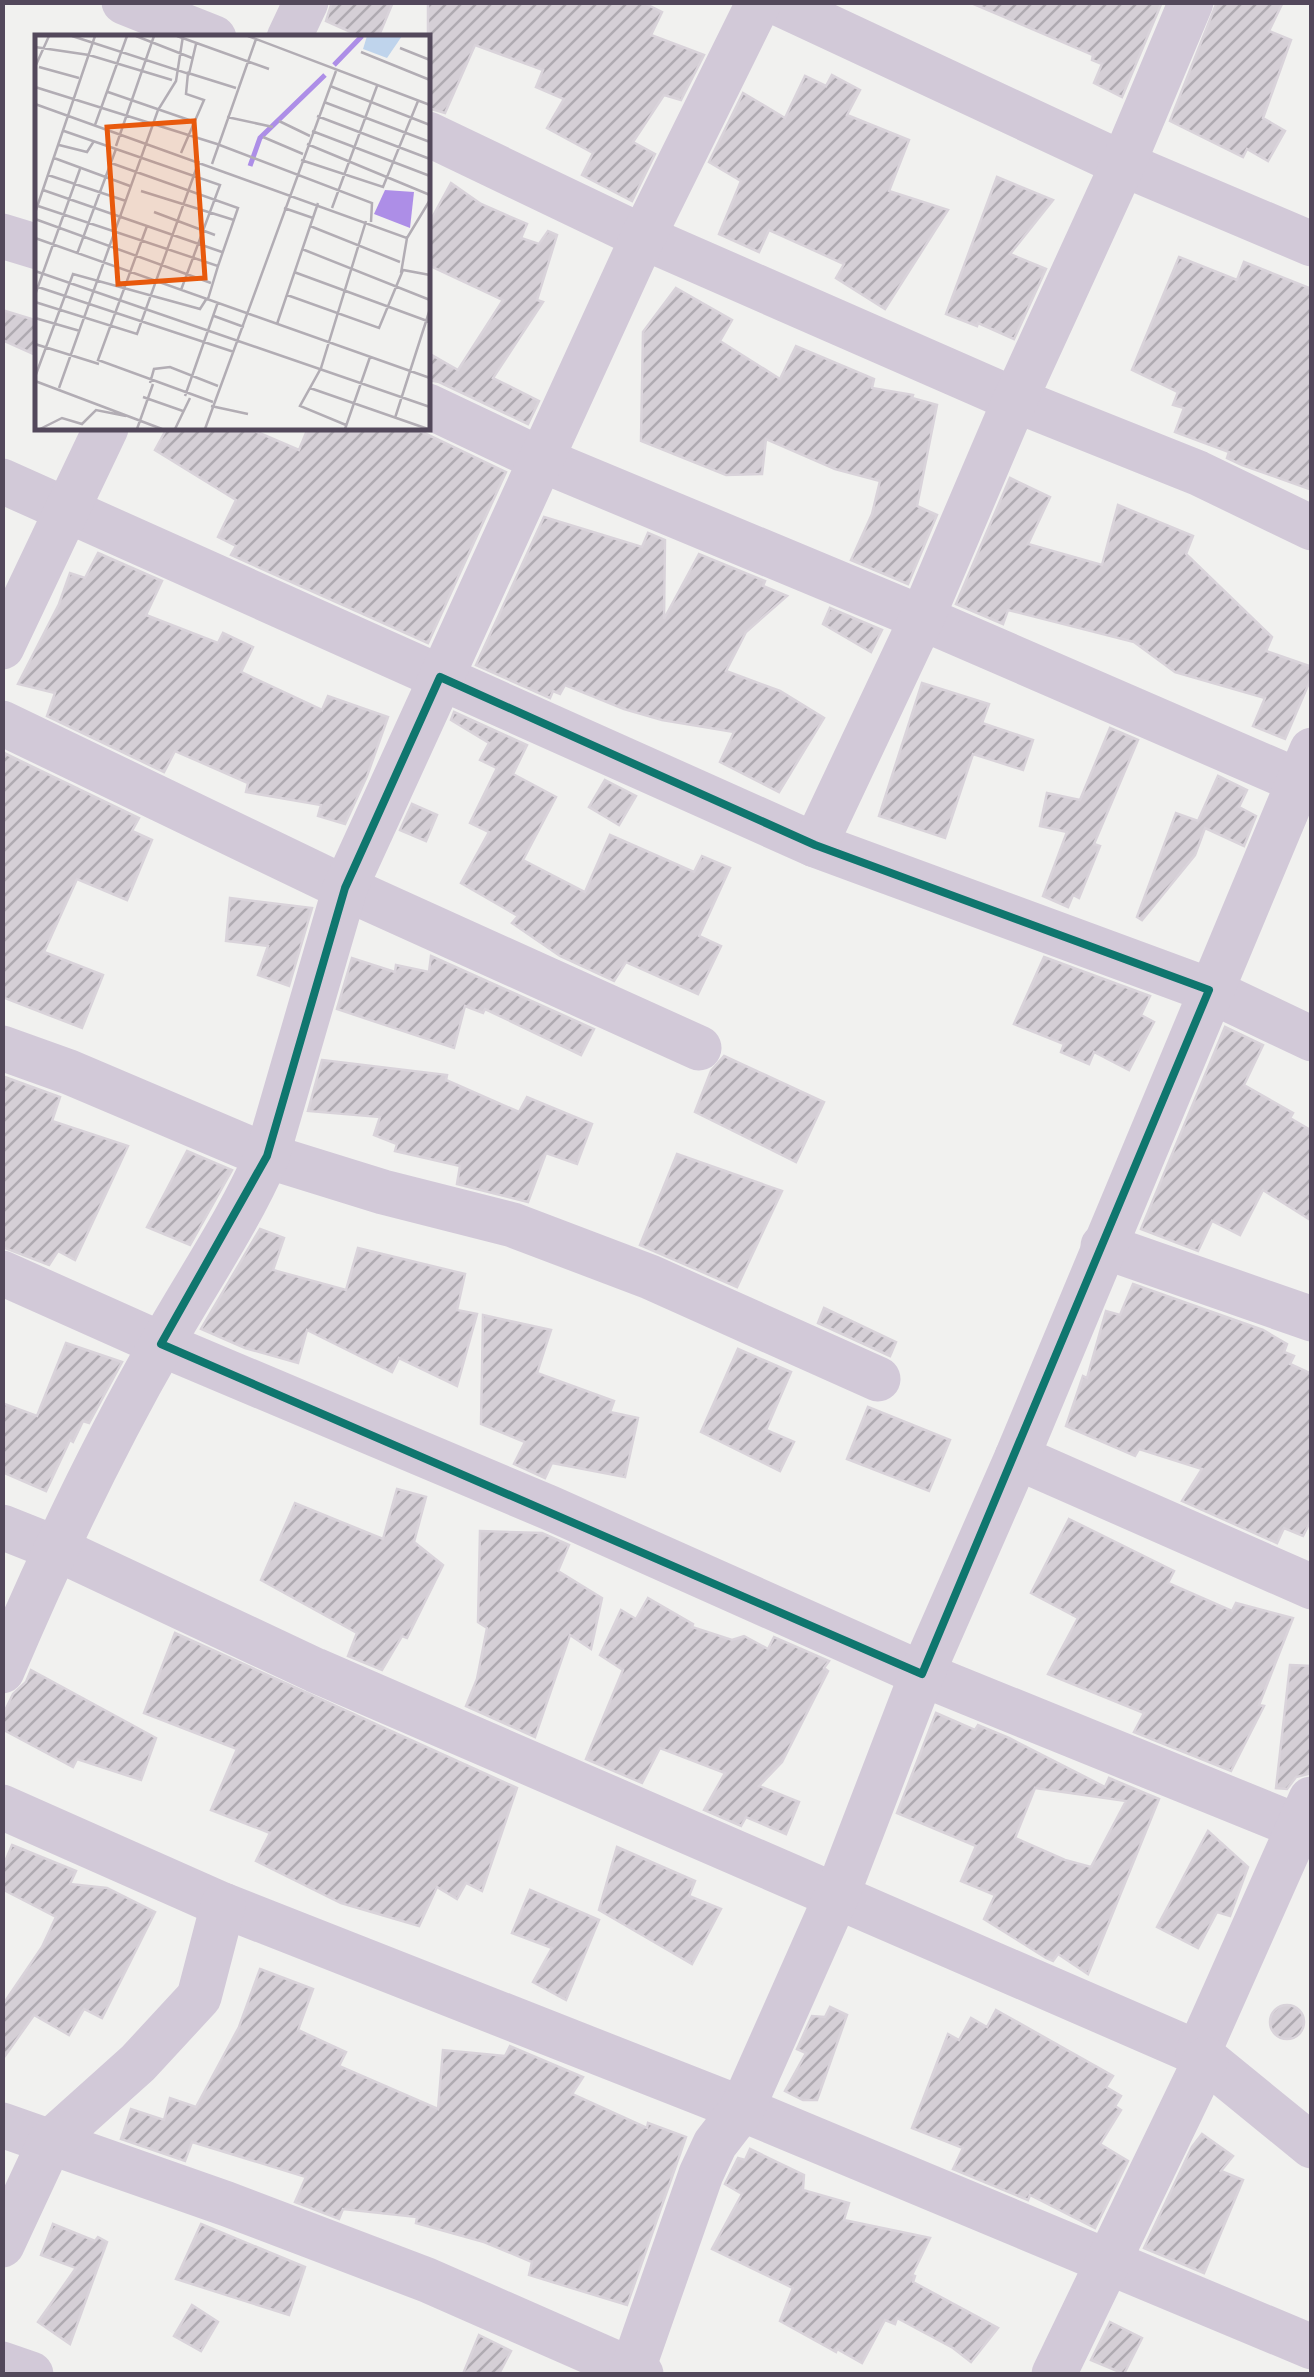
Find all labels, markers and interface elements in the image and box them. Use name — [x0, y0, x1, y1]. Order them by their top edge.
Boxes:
inset map — [35, 35, 430, 430]

